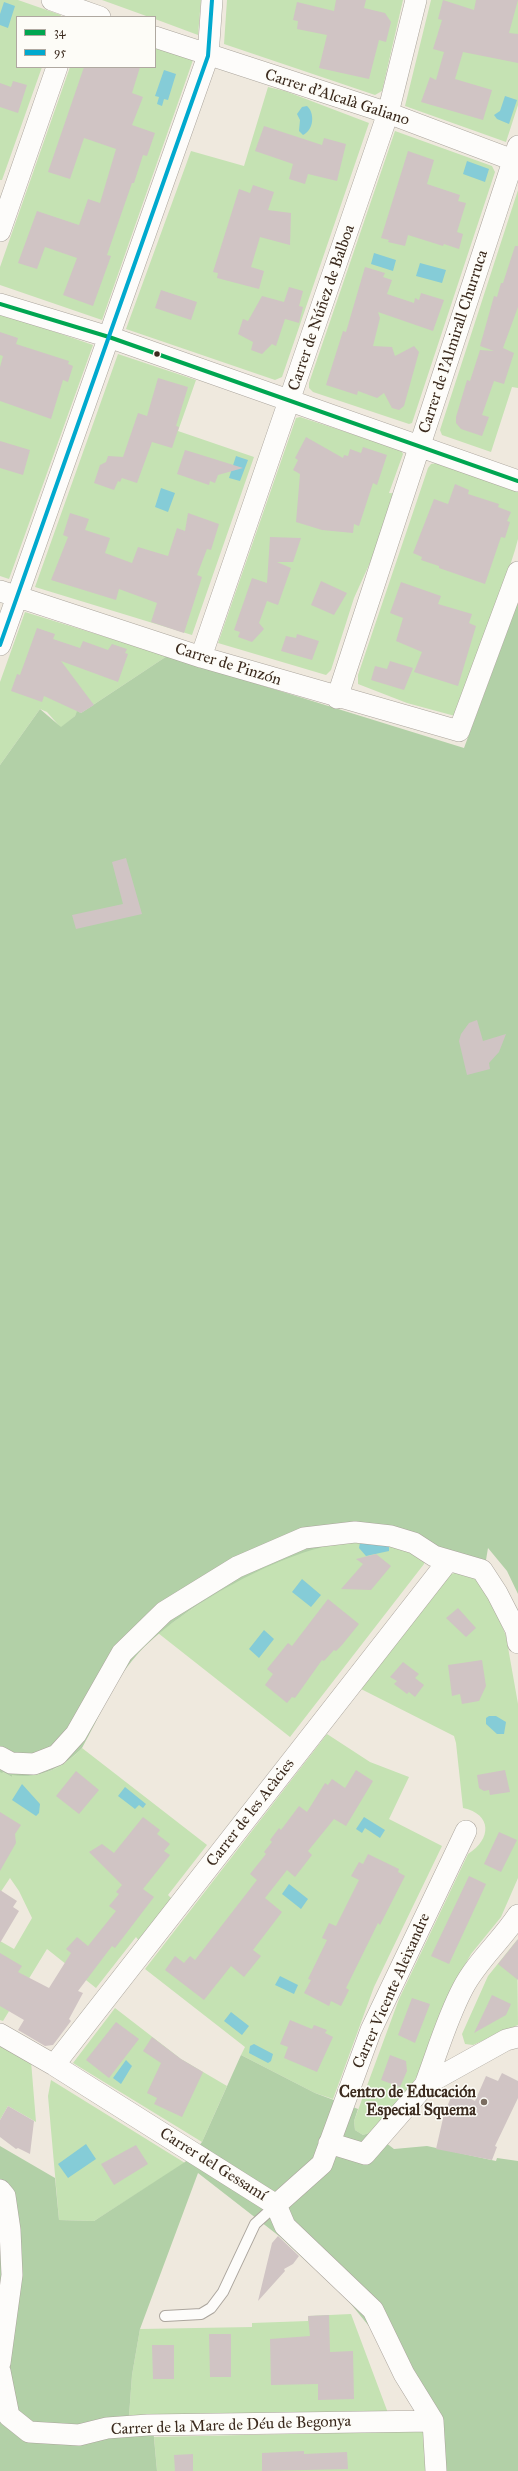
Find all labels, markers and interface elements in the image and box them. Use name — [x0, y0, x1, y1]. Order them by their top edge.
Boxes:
legend — [16, 16, 156, 68]
text: 34 — [54, 25, 65, 39]
text: 95 — [54, 45, 66, 59]
street label: Carrer d'Alcalà Galiano — [262, 66, 412, 130]
street label: Carrer de Núñez de Balboa — [285, 222, 359, 394]
street label: Carrer de l'Almirall Churruca — [415, 248, 493, 436]
unlabelled marker — [152, 349, 162, 359]
street label: Carrer de Pinzón — [172, 640, 284, 690]
street label: Carrer de les Acàcies — [203, 1755, 299, 1871]
street label: Carrer Vicente Aleixandre — [349, 1910, 435, 2072]
place label: Centro de Educación Especial Squema — [339, 2083, 476, 2121]
marker: Centro de Educación Especial Squema — [479, 2097, 489, 2107]
street label: Carrer del Gessamí — [156, 2124, 270, 2206]
street label: Carrer de la Mare de Déu de Begonya — [110, 2412, 352, 2440]

